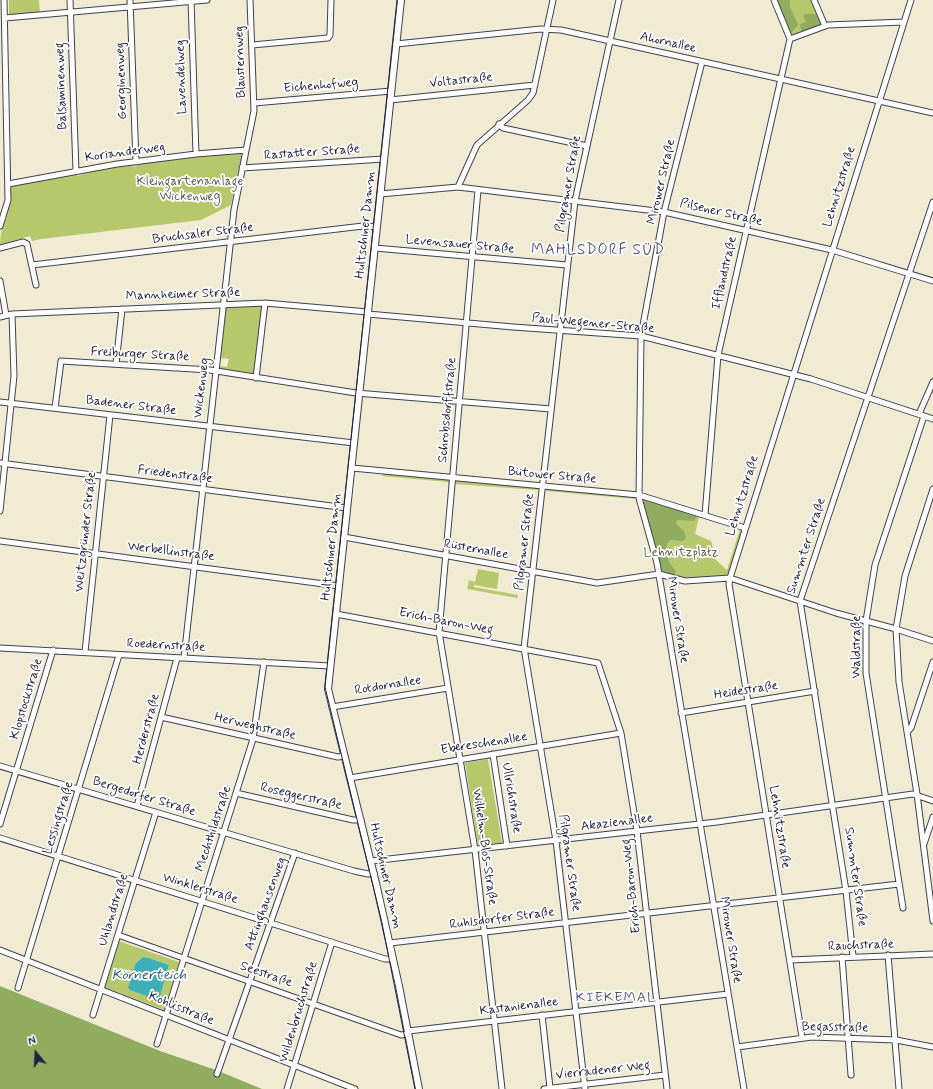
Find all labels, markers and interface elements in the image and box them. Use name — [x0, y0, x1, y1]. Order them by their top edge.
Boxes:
street label: Blausternweg — [232, 26, 250, 98]
street label: Ahornallee — [638, 29, 698, 57]
street label: Lavendelweg — [173, 39, 191, 115]
street label: Balsaminenweg — [53, 42, 71, 130]
street label: Georginenweg — [113, 42, 131, 120]
street label: Voltastraße — [429, 70, 493, 92]
street label: Eichenhofweg — [283, 75, 359, 97]
street label: Pilgramer Straße — [553, 134, 585, 234]
street label: Mirower Straße — [645, 138, 679, 226]
street label: Korianderweg — [84, 140, 166, 166]
street label: Rastatter Straße — [263, 142, 361, 164]
street label: Lehnitzstraße — [820, 145, 860, 229]
street label: Hultschiner Damm — [353, 171, 379, 279]
park label: Kleingartenanlage Wickenweg — [137, 174, 243, 205]
street label: Pilsener Straße — [678, 196, 764, 230]
street label: Bruchsaler Straße — [151, 220, 255, 248]
street label: Levensauer Straße — [405, 232, 515, 258]
street label: Ifflandstraße — [709, 235, 741, 311]
district label: MAHLSDORF SÜD — [531, 242, 665, 260]
street label: Mannheimer Straße — [125, 285, 241, 305]
street label: Paul-Wegener-Straße — [531, 311, 655, 337]
street label: Freiburger Straße — [90, 345, 190, 365]
street label: Wickenweg — [191, 357, 213, 419]
street label: Schrobsdorffstraße — [436, 357, 460, 463]
street label: Badener Straße — [85, 393, 177, 419]
street label: Lehnitzstraße — [723, 454, 763, 538]
street label: Friedenstraße — [137, 463, 213, 487]
street label: Bütower Straße — [507, 464, 597, 488]
street label: Weitzgründer Straße — [72, 471, 100, 593]
street label: Pilgramer Straße — [512, 492, 538, 592]
street label: Hultschiner Damm — [319, 493, 345, 601]
street label: Summter Straße — [784, 496, 830, 596]
street label: Rüsternallee — [442, 537, 510, 563]
street label: Werbellinstraße — [127, 539, 215, 565]
park label: Lehnitzplatz — [644, 545, 718, 561]
street label: Mirower Straße — [662, 576, 692, 664]
street label: Erich-Baron-Weg — [398, 605, 494, 639]
street label: Waldstraße — [849, 615, 865, 679]
street label: Roedernstraße — [126, 636, 206, 656]
street label: Klopstockstraße — [7, 656, 47, 742]
street label: Rotdornallee — [354, 673, 422, 699]
street label: Heidestraße — [713, 678, 779, 704]
street label: Herderstraße — [130, 692, 164, 766]
street label: Herweghstraße — [213, 710, 297, 744]
street label: Ebereschenallee — [439, 729, 529, 759]
street label: Ullrichstraße — [498, 762, 524, 834]
street label: Bergedorfer Straße — [90, 774, 198, 820]
street label: Lessingstraße — [40, 780, 78, 856]
street label: Roseggerstraße — [259, 780, 343, 814]
street label: Mechthildstraße — [193, 784, 235, 874]
street label: Lehnitzstraße — [765, 784, 793, 870]
street label: Wilhelm-Blos-Straße — [468, 788, 500, 906]
street label: Akazienallee — [580, 811, 654, 835]
street label: Pilgramer Straße — [554, 813, 584, 913]
street label: Hultschiner Damm — [365, 822, 405, 930]
street label: Summter Straße — [840, 826, 870, 928]
street label: Erich-Baron-Weg — [619, 838, 645, 934]
street label: Attinghausenweg — [242, 855, 290, 953]
street label: Winklerstraße — [160, 870, 240, 908]
street label: Uhlandstraße — [96, 872, 132, 948]
street label: Mirower Straße — [715, 896, 745, 984]
street label: Ruhlsdorfer Straße — [449, 905, 555, 933]
street label: Rauchstraße — [828, 937, 894, 955]
street label: Seestraße — [238, 959, 294, 991]
street label: Wildenbruchstraße — [276, 959, 322, 1065]
water label: Körnerteich — [112, 968, 186, 984]
street label: Kohlisstraße — [146, 989, 216, 1029]
district label: KIEKEMAL — [575, 990, 657, 1006]
street label: Kastanienallee — [479, 994, 559, 1020]
street label: Begasstraße — [801, 1020, 869, 1036]
north arrow — [16, 1033, 56, 1073]
text: N — [27, 1034, 38, 1049]
street label: Vierradener Weg — [555, 1058, 651, 1084]

